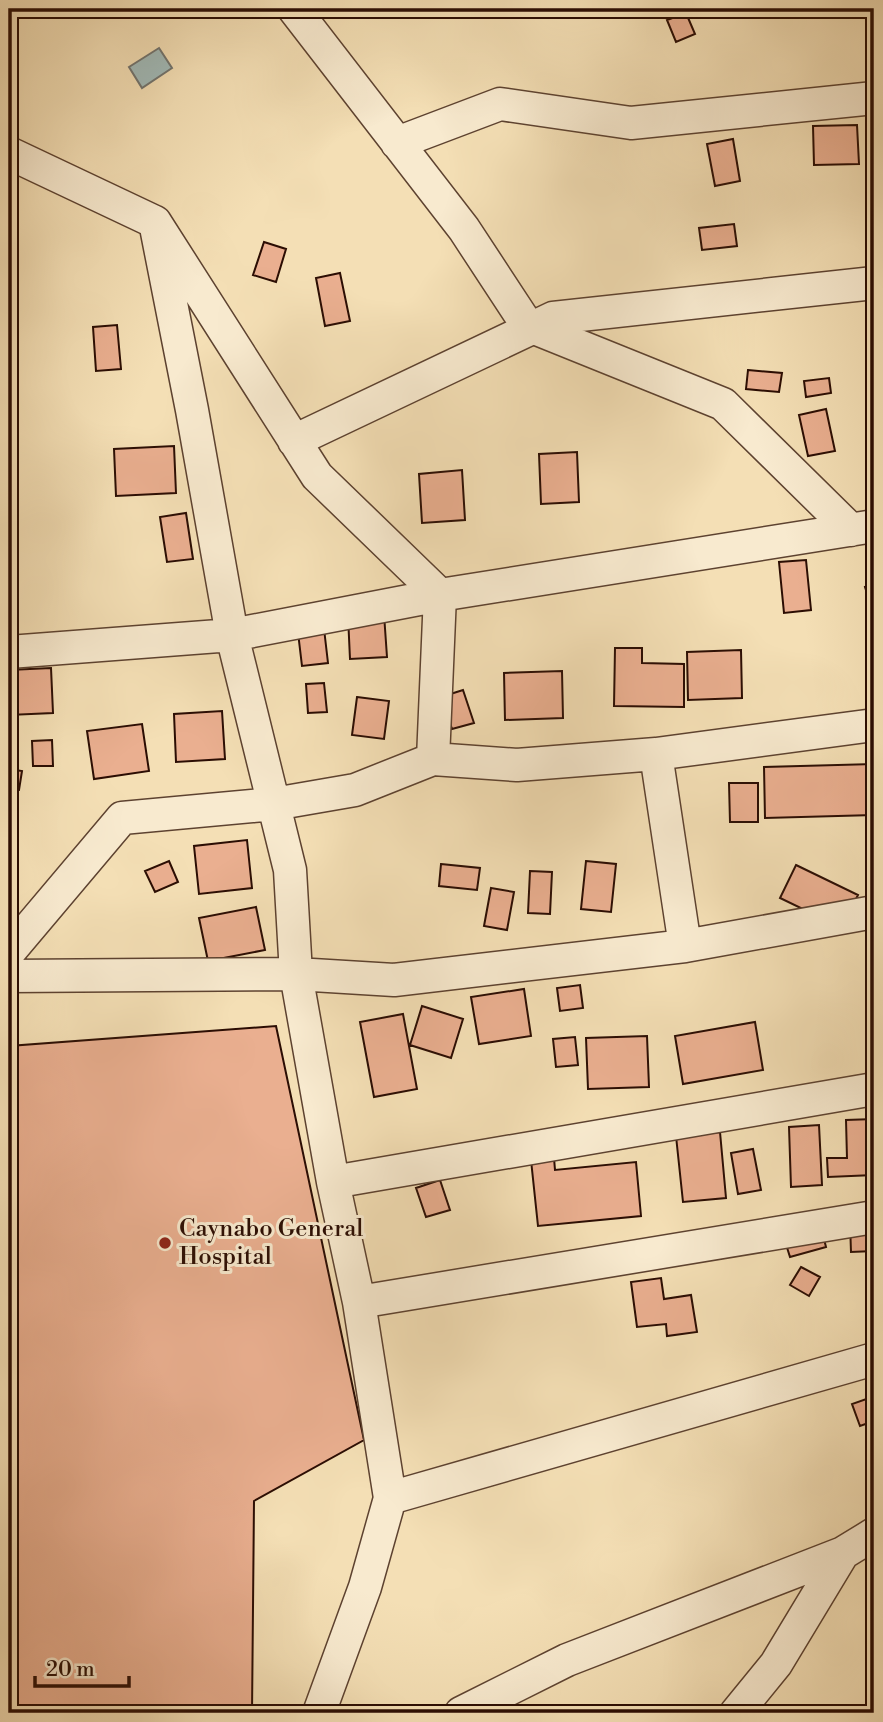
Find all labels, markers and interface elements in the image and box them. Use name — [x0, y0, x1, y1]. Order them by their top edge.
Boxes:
place label: Caynabo General Hospital — [179, 1214, 363, 1272]
marker: Caynabo General Hospital — [157, 1235, 173, 1251]
scale bar — [35, 1645, 130, 1689]
text: 20 m — [46, 1657, 95, 1683]

